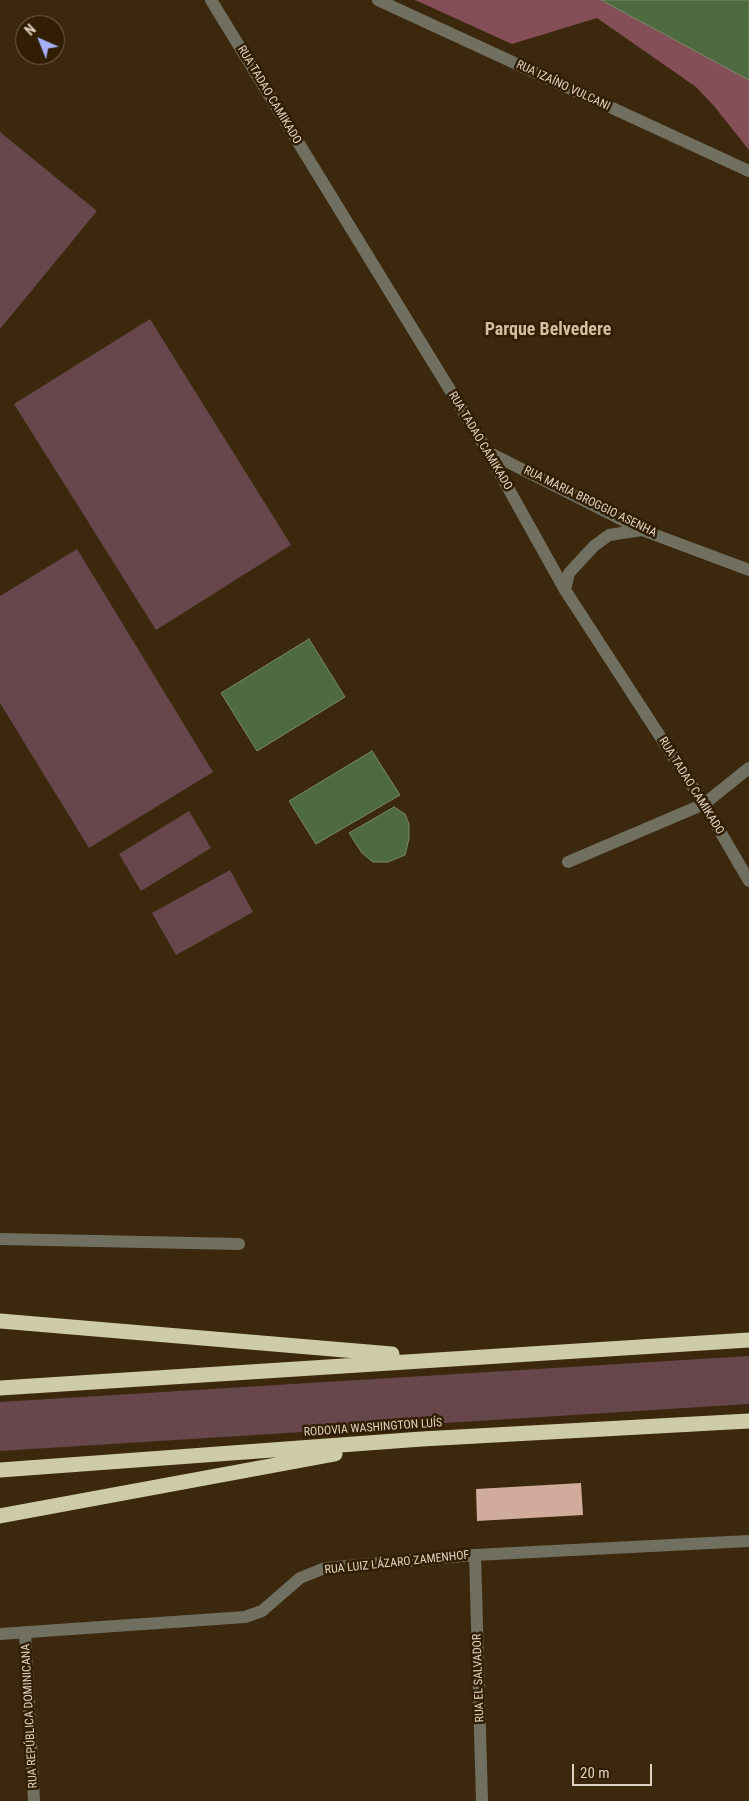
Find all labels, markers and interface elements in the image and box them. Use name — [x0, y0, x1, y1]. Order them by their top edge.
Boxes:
north arrow — [15, 15, 65, 65]
text: N — [22, 21, 39, 39]
street label: RUA TADAO CAMIKADO — [234, 43, 304, 147]
street label: RUA IZAÍNO VULCANI — [514, 58, 612, 114]
district label: Parque Belvedere — [485, 319, 611, 341]
street label: RUA TADAO CAMIKADO — [445, 389, 515, 493]
street label: RUA MARIA BROGGIO ASENHA — [521, 463, 659, 541]
street label: RUA TADAO CAMIKADO — [655, 735, 727, 837]
street label: RODOVIA WASHINGTON LUÍS — [303, 1416, 443, 1440]
street label: RUA LUIZ LÁZARO ZAMENHOF — [324, 1548, 470, 1578]
street label: RUA EL SALVADOR — [470, 1634, 488, 1722]
street label: RUA REPÚBLICA DOMINICANA — [19, 1643, 41, 1789]
scale bar — [574, 1754, 654, 1786]
text: 20 m — [580, 1764, 610, 1782]

